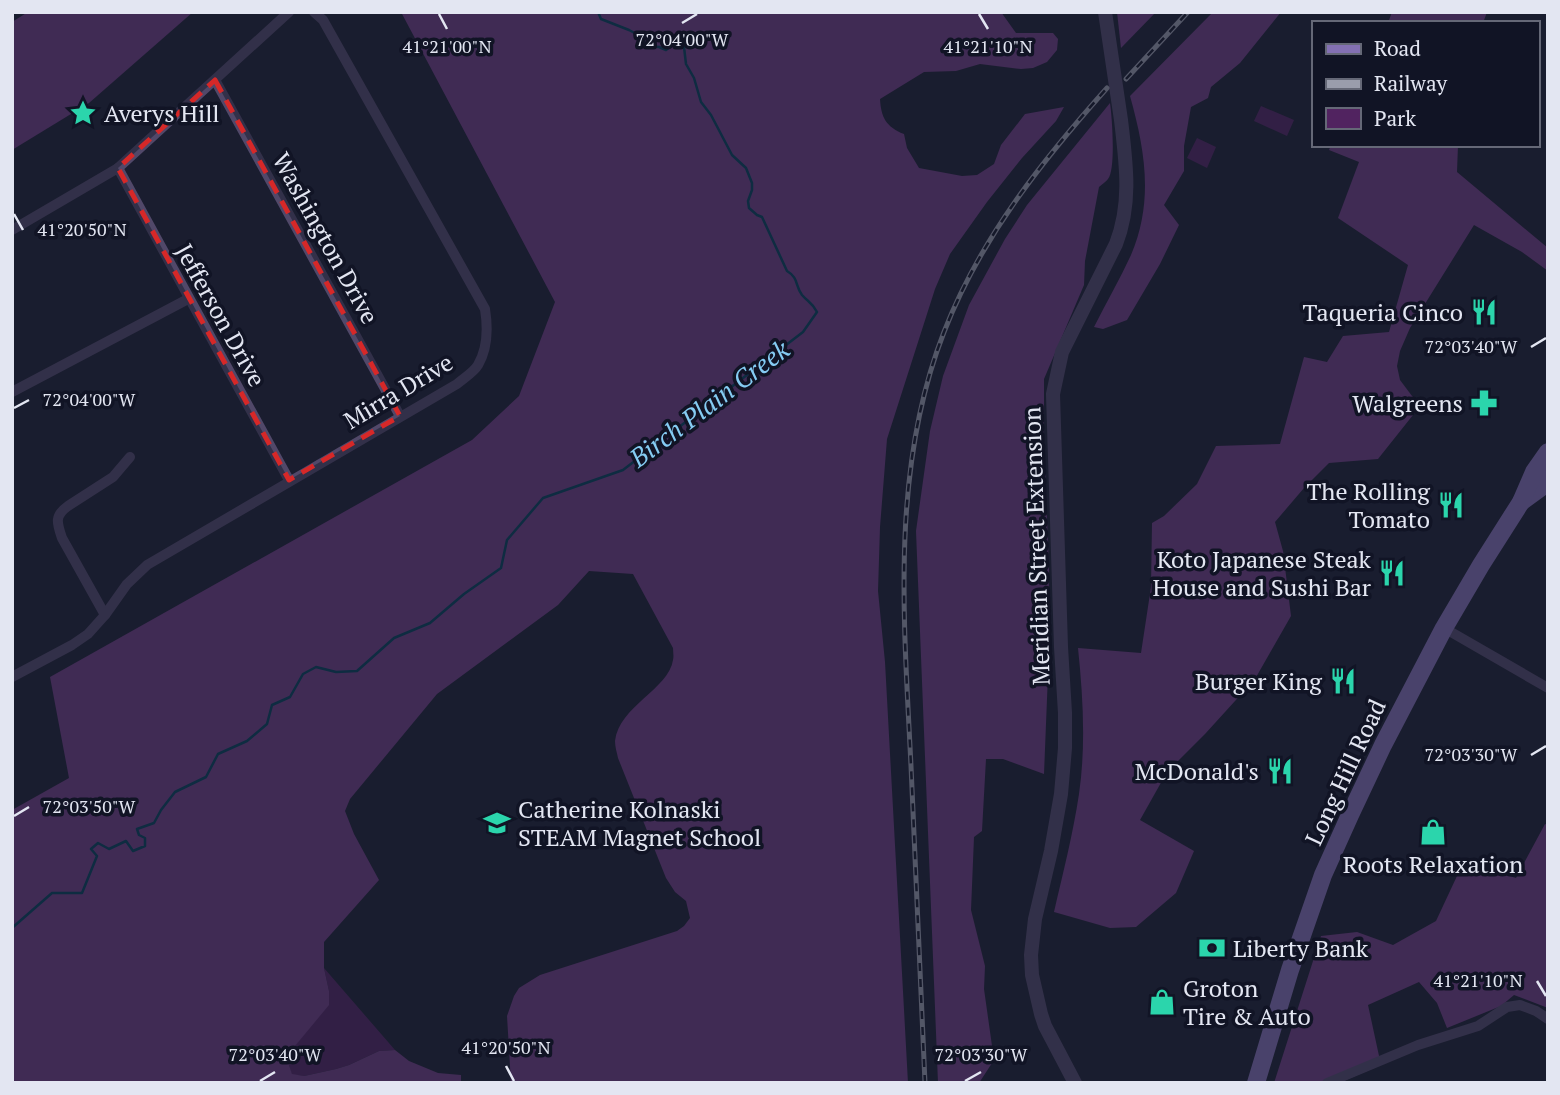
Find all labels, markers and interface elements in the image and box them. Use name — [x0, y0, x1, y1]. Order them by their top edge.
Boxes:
legend — [1312, 21, 1539, 147]
text: 72°04'00"W — [636, 27, 729, 51]
text: 41°21'00"N — [402, 34, 492, 58]
text: 41°21'10"N — [943, 34, 1033, 58]
text: Road — [1374, 34, 1421, 62]
text: Railway — [1374, 69, 1448, 97]
place label: Averys Hill — [104, 97, 220, 129]
place icon: Averys Hill — [68, 98, 98, 128]
text: Park — [1374, 104, 1416, 132]
street label: Washington Drive — [266, 147, 386, 329]
text: 41°20'50"N — [37, 217, 127, 241]
street label: Jefferson Drive — [169, 238, 273, 392]
place label: Taqueria Cinco — [1302, 296, 1463, 328]
restaurant icon: Taqueria Cinco — [1469, 297, 1499, 327]
water label: Birch Plain Creek — [622, 332, 796, 475]
text: 72°03'40"W — [1425, 334, 1518, 358]
street label: Mirra Drive — [338, 346, 458, 436]
text: 72°04'00"W — [43, 387, 136, 411]
place label: Walgreens — [1352, 387, 1463, 419]
pharmacy icon: Walgreens — [1469, 388, 1499, 418]
street label: Meridian Street Extension — [1015, 406, 1057, 686]
place label: The Rolling Tomato — [1306, 475, 1430, 535]
restaurant icon: The Rolling Tomato — [1436, 490, 1466, 520]
place label: Koto Japanese Steak House and Sushi Bar — [1152, 543, 1372, 603]
restaurant icon: Koto Japanese Steak House and Sushi Bar — [1377, 558, 1407, 588]
place label: Burger King — [1195, 665, 1322, 697]
restaurant icon: Burger King — [1328, 666, 1358, 696]
street label: Long Hill Road — [1297, 694, 1393, 850]
text: 72°03'30"W — [1425, 742, 1518, 766]
place label: McDonald's — [1135, 755, 1259, 787]
restaurant icon: McDonald's — [1265, 756, 1295, 786]
place label: Catherine Kolnaski STEAM Magnet School — [518, 793, 761, 853]
text: 72°03'50"W — [43, 794, 136, 818]
school or university icon: Catherine Kolnaski STEAM Magnet School — [482, 808, 512, 838]
shop icon: Roots Relaxation — [1418, 817, 1448, 847]
place label: Roots Relaxation — [1343, 848, 1523, 880]
place label: Liberty Bank — [1233, 932, 1369, 964]
bank icon: Liberty Bank — [1197, 933, 1227, 963]
text: 41°21'10"N — [1433, 968, 1523, 992]
place label: Groton Tire & Auto — [1183, 972, 1311, 1032]
shop icon: Groton Tire & Auto — [1147, 987, 1177, 1017]
text: 41°20'50"N — [461, 1035, 551, 1059]
text: 72°03'40"W — [229, 1042, 322, 1066]
text: 72°03'30"W — [935, 1042, 1028, 1066]

